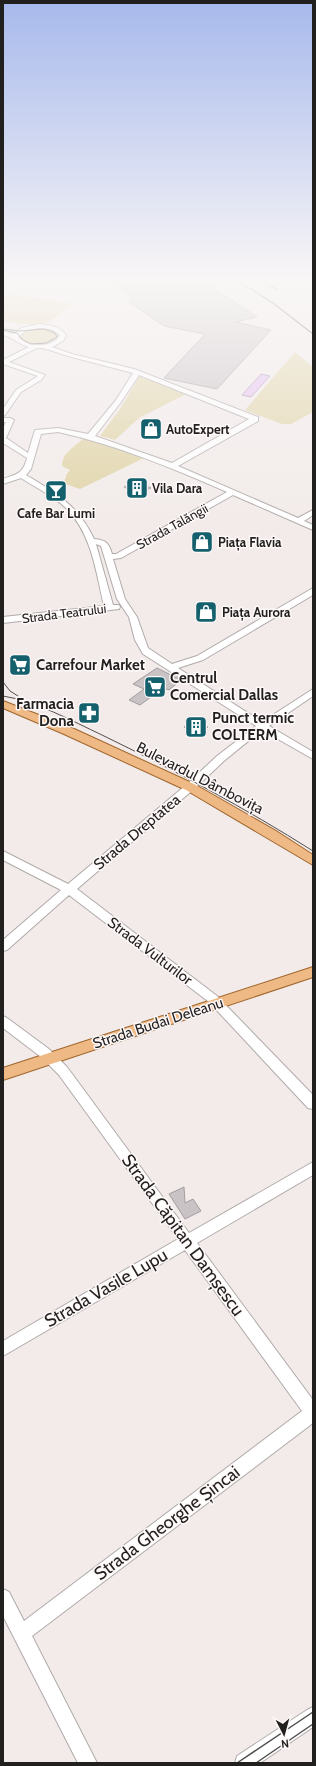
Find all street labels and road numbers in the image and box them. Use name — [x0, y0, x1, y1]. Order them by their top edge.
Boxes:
street label: Strada Talăngii — [133, 500, 211, 552]
street label: Strada Teatrului — [21, 600, 107, 626]
street label: Bulevardul Dâmbovița — [133, 738, 267, 819]
street label: Strada Dreptatea — [90, 790, 185, 873]
street label: Strada Vulturilor — [104, 913, 196, 989]
street label: Strada Budai Deleanu — [90, 993, 226, 1053]
street label: Strada Căpitan Damșescu — [116, 1150, 249, 1321]
street label: Strada Vasile Lupu — [40, 1244, 172, 1332]
street label: Strada Gheorghe Șincai — [90, 1461, 244, 1585]

